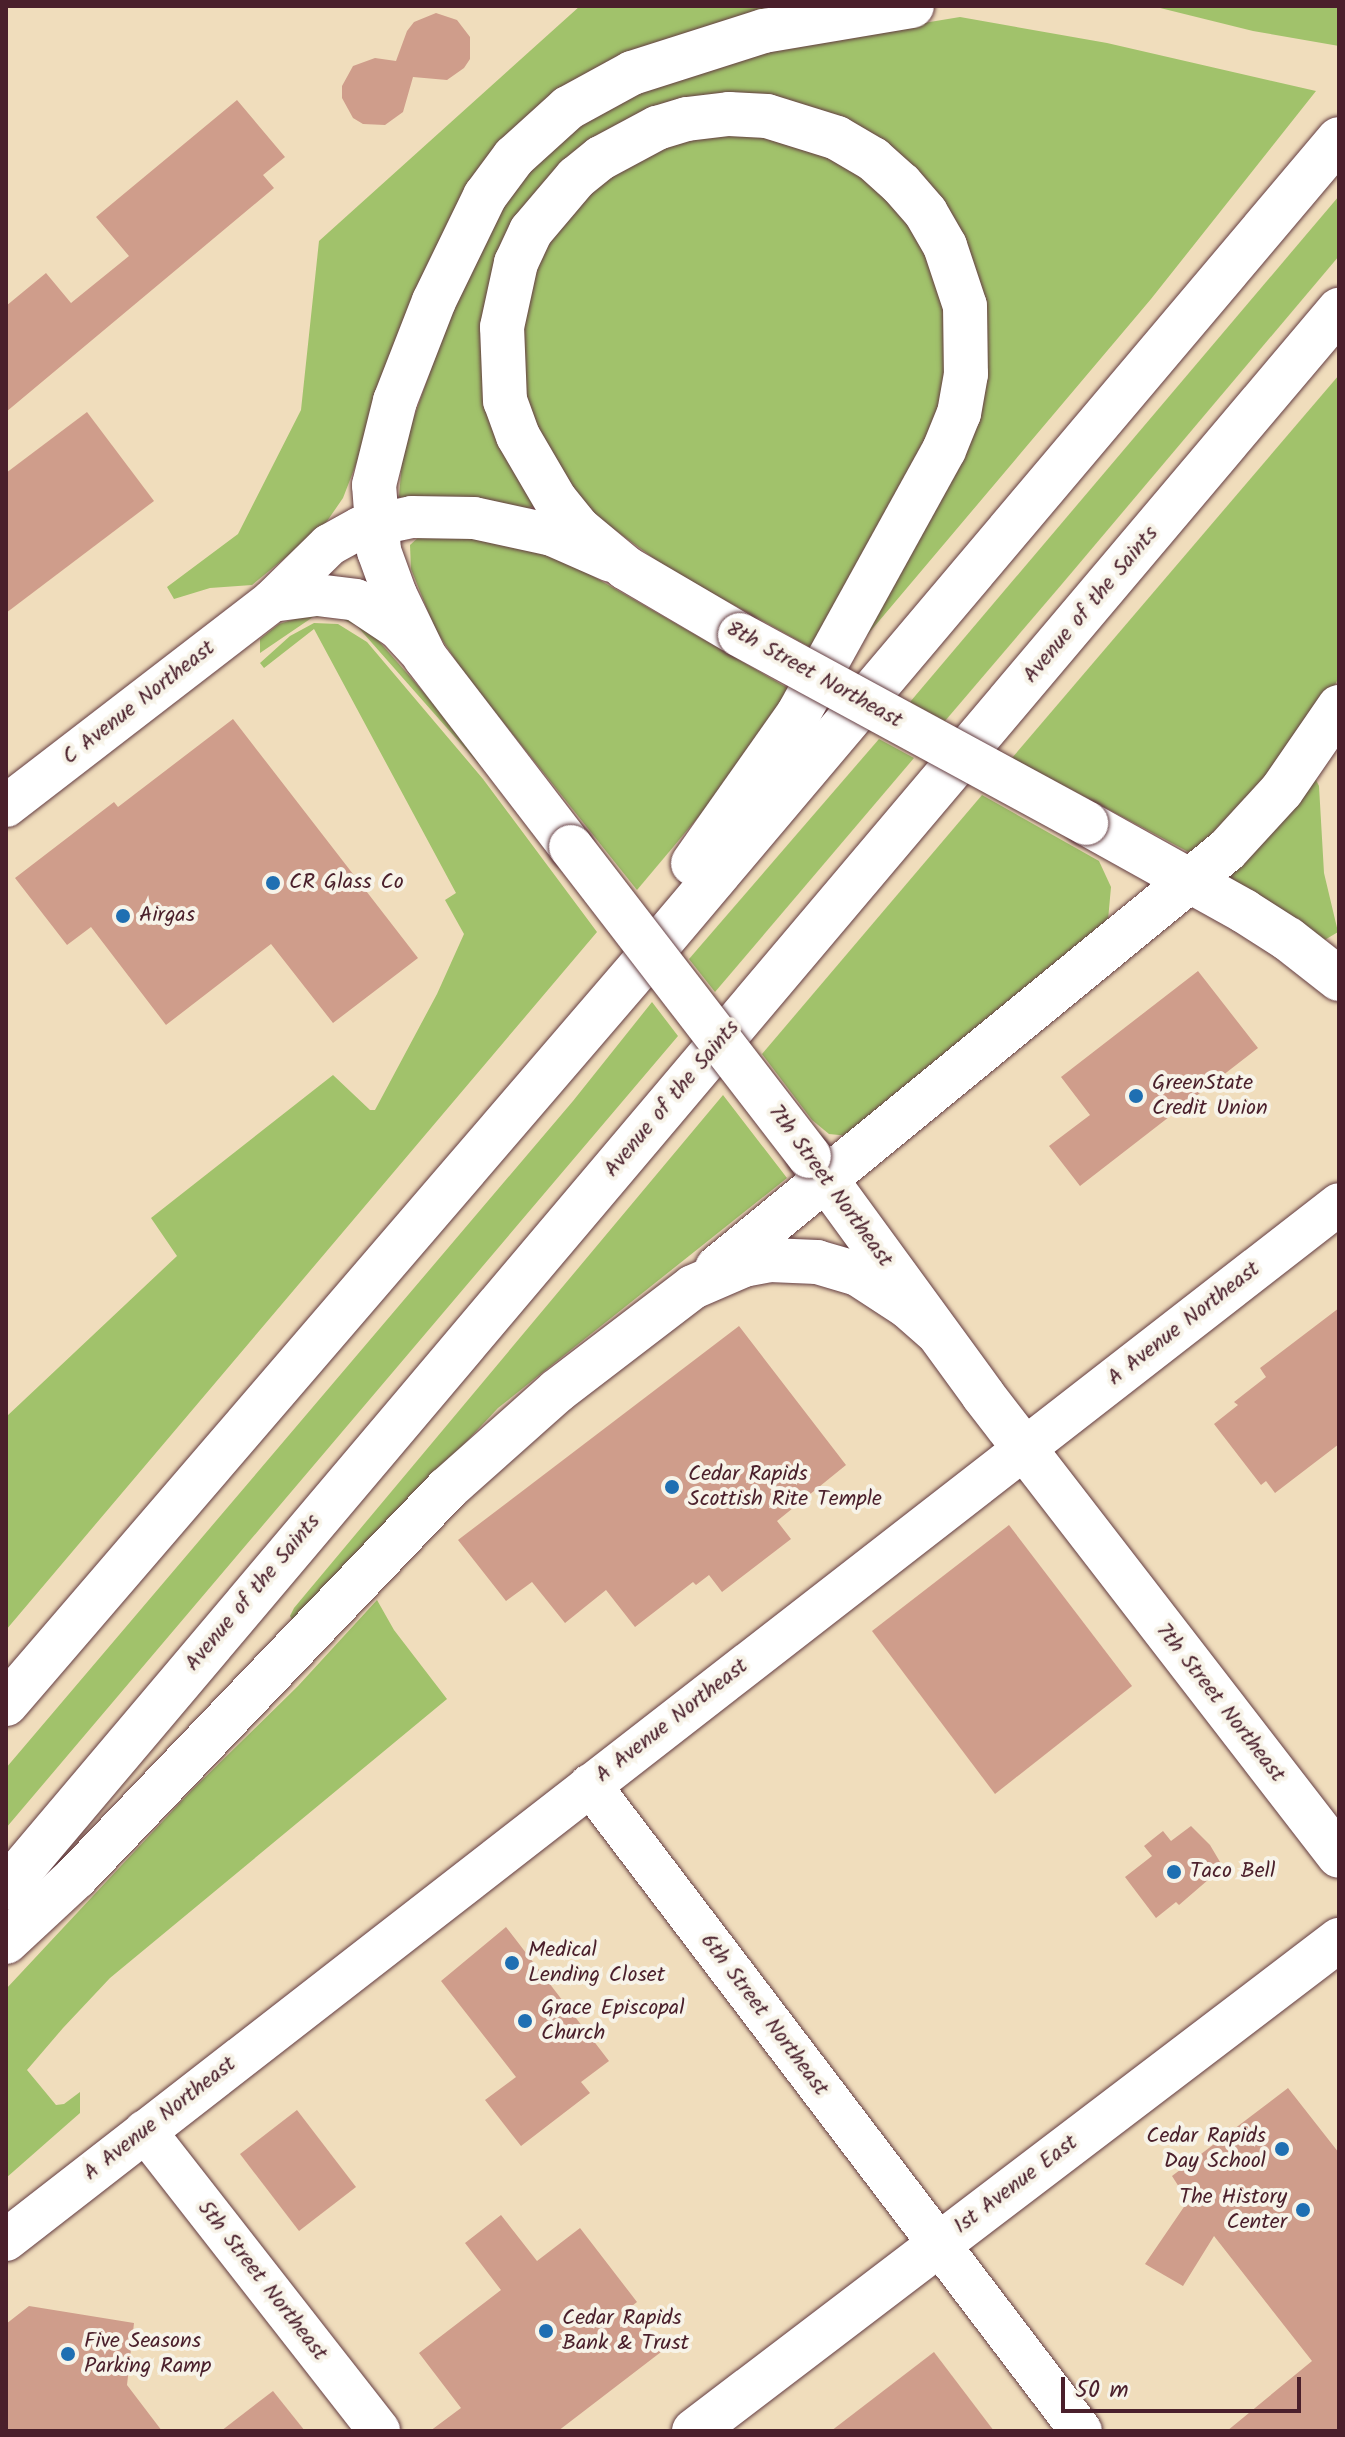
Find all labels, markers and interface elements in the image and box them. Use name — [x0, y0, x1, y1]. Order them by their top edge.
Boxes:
street label: Avenue of the Saints — [1018, 521, 1164, 689]
street label: 8th Street Northeast — [721, 616, 907, 734]
street label: C Avenue Northeast — [58, 635, 220, 771]
place label: CR Glass Co — [289, 870, 404, 896]
marker: CR Glass Co — [264, 874, 282, 892]
place label: Airgas — [139, 903, 195, 929]
marker: Airgas — [114, 907, 132, 925]
street label: Avenue of the Saints — [599, 1015, 745, 1183]
place label: GreenState Credit Union — [1152, 1070, 1268, 1122]
marker: GreenState Credit Union — [1127, 1087, 1145, 1105]
street label: 7th Street Northeast — [762, 1100, 898, 1272]
street label: A Avenue Northeast — [1102, 1256, 1266, 1392]
place label: Cedar Rapids Scottish Rite Temple — [688, 1461, 882, 1512]
marker: Cedar Rapids Scottish Rite Temple — [663, 1478, 681, 1496]
street label: Avenue of the Saints — [180, 1509, 326, 1677]
street label: 7th Street Northeast — [1150, 1618, 1290, 1788]
street label: A Avenue Northeast — [590, 1653, 754, 1789]
place label: Taco Bell — [1190, 1859, 1275, 1885]
marker: Taco Bell — [1165, 1863, 1183, 1881]
street label: 6th Street Northeast — [694, 1929, 834, 2101]
place label: Medical Lending Closet — [528, 1937, 665, 1988]
marker: Medical Lending Closet — [503, 1954, 521, 1972]
place label: Grace Episcopal Church — [541, 1995, 685, 2046]
marker: Grace Episcopal Church — [516, 2012, 534, 2030]
street label: A Avenue Northeast — [78, 2051, 242, 2187]
place label: Cedar Rapids Day School — [1146, 2123, 1266, 2174]
street label: 1st Avenue East — [949, 2130, 1083, 2240]
marker: Cedar Rapids Day School — [1273, 2140, 1291, 2158]
place label: The History Center — [1179, 2184, 1287, 2236]
street label: 5th Street Northeast — [191, 2196, 333, 2366]
marker: The History Center — [1294, 2201, 1312, 2219]
place label: Cedar Rapids Bank & Trust — [562, 2305, 689, 2356]
marker: Cedar Rapids Bank & Trust — [537, 2322, 555, 2340]
place label: Five Seasons Parking Ramp — [84, 2328, 211, 2380]
marker: Five Seasons Parking Ramp — [59, 2345, 77, 2363]
scale bar — [1065, 2361, 1305, 2411]
text: 50 m — [1075, 2371, 1129, 2410]

